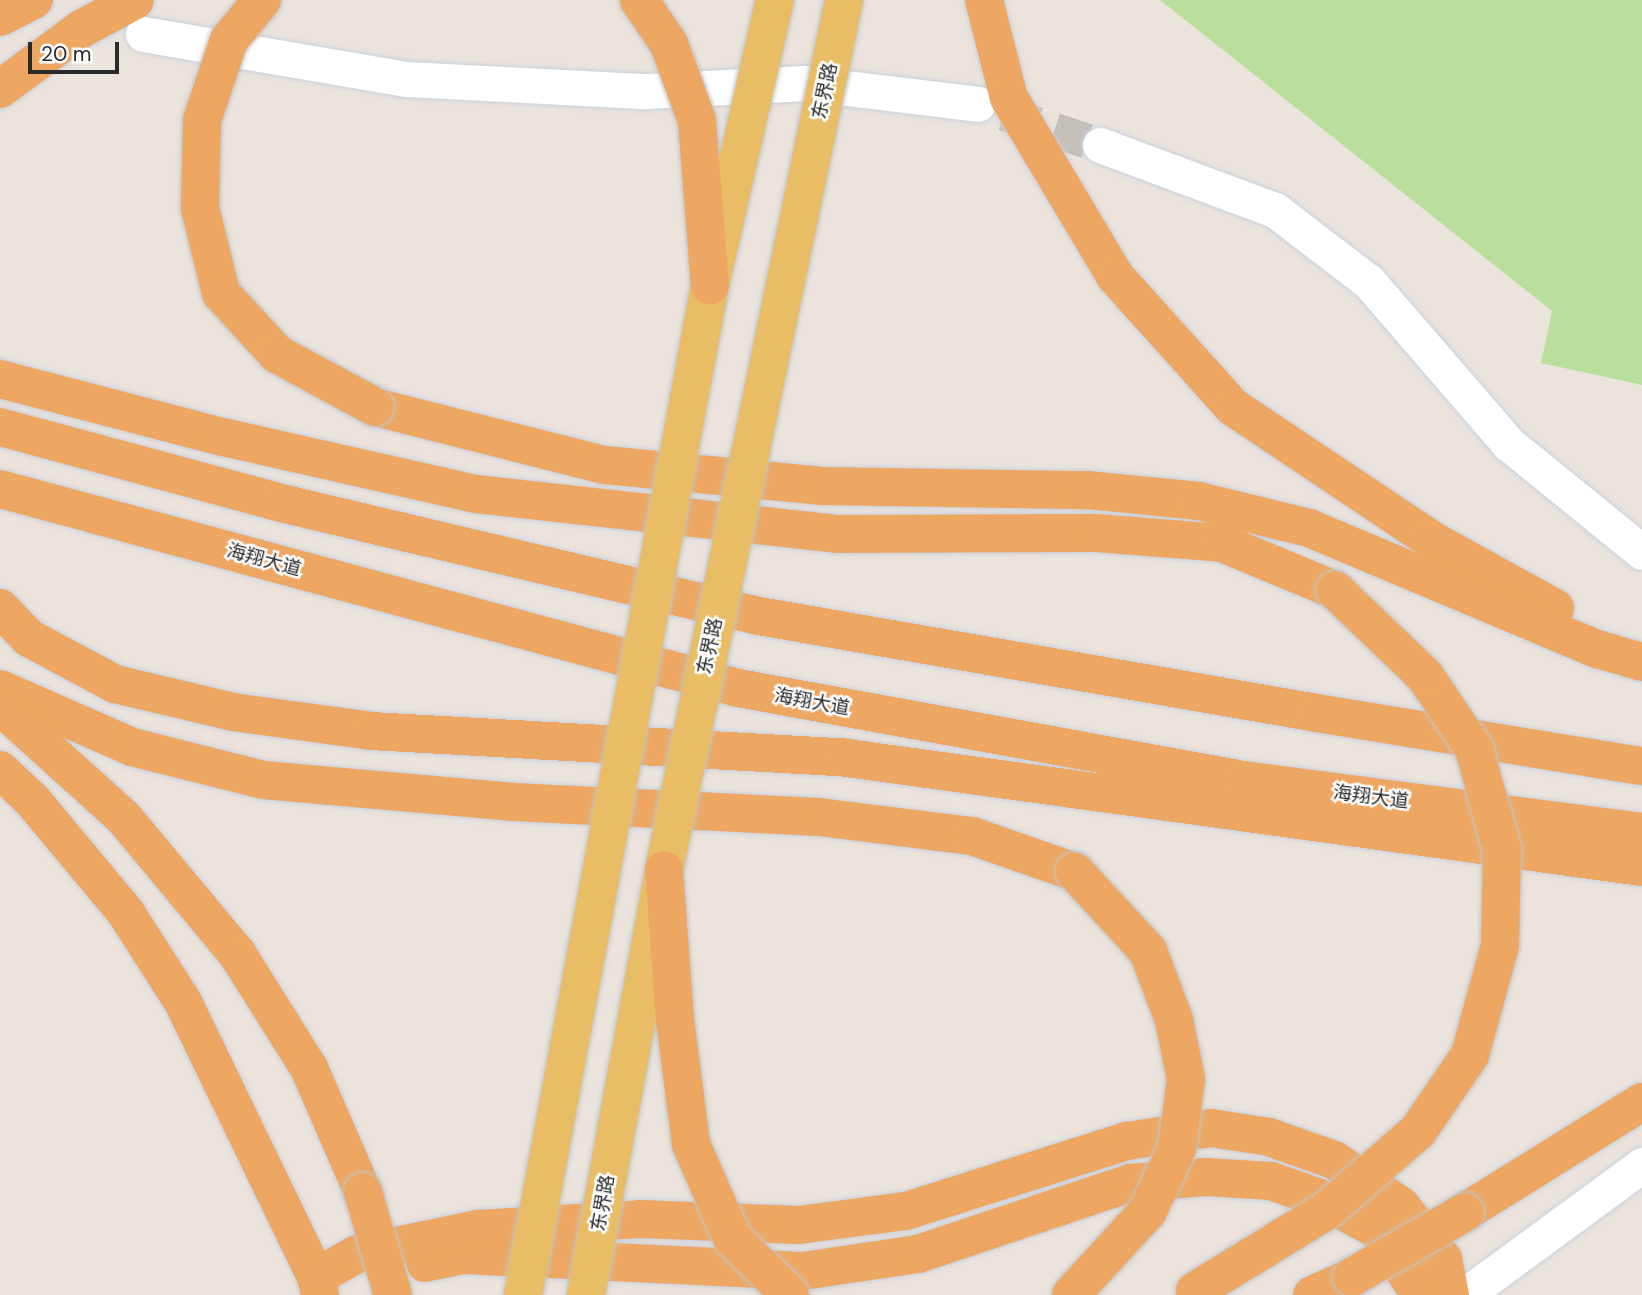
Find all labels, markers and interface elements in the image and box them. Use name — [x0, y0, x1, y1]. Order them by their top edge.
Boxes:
scale bar — [32, 28, 122, 72]
text: 20 m — [41, 40, 92, 68]
street label: 东界路 — [808, 61, 842, 121]
street label: 海翔大道 — [224, 539, 304, 581]
street label: 东界路 — [693, 616, 727, 676]
street label: 海翔大道 — [773, 684, 851, 720]
street label: 海翔大道 — [1332, 781, 1410, 813]
street label: 东界路 — [587, 1173, 619, 1233]

